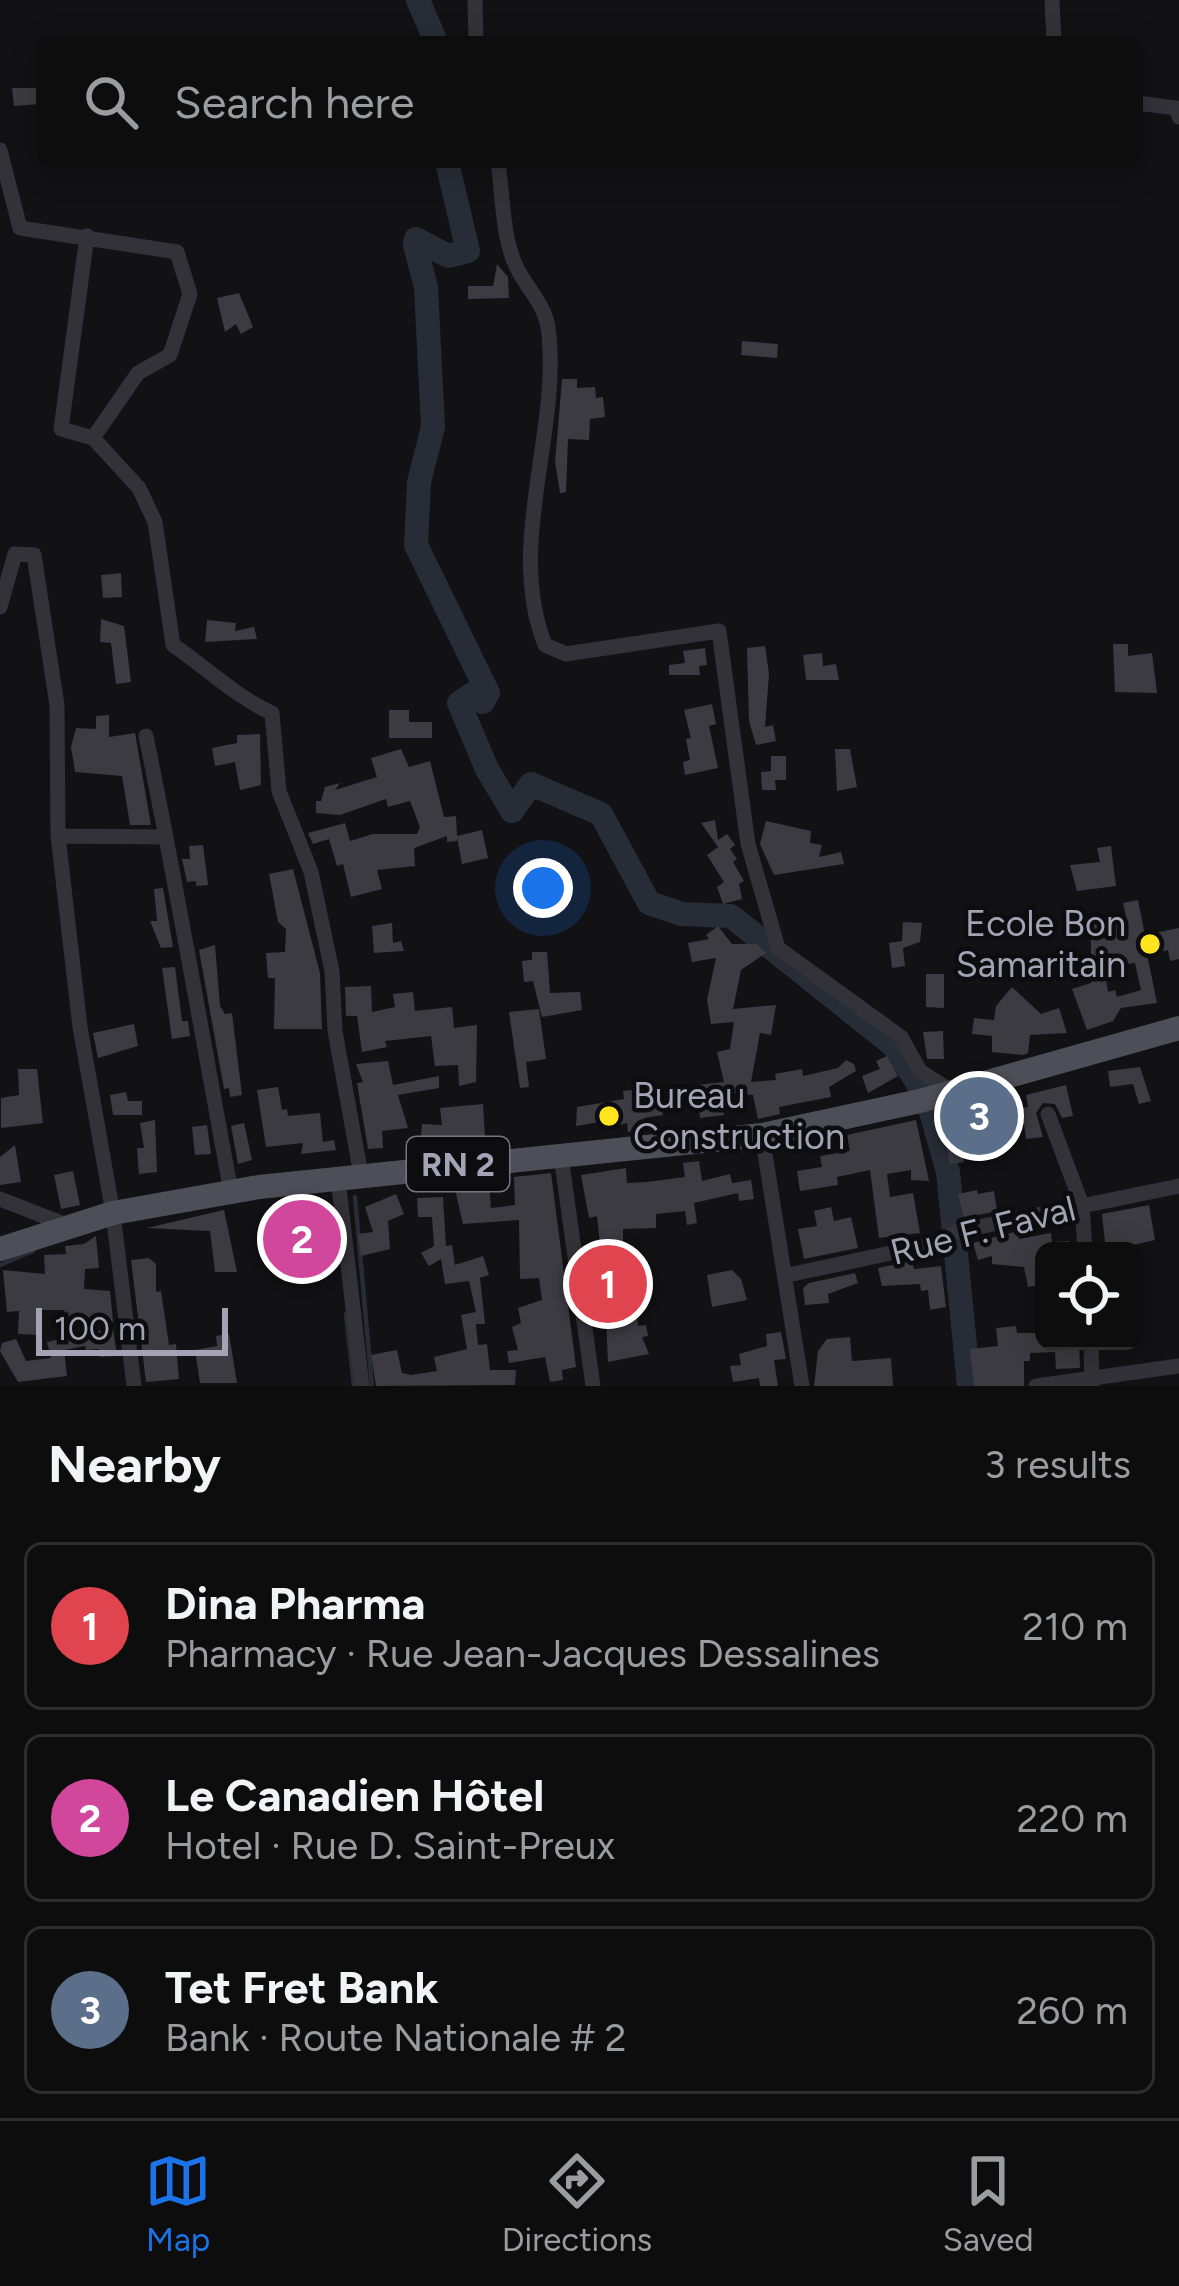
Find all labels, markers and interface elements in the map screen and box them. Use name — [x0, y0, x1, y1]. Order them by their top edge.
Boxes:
search box — [36, 36, 1143, 168]
icon: search — [78, 69, 144, 135]
text: Search here — [174, 75, 414, 129]
your location — [513, 858, 573, 918]
place label: Ecole Bon Samaritain — [956, 902, 1126, 986]
marker: Ecole Bon Samaritain — [1137, 931, 1163, 957]
pin: 3 — [940, 1071, 1018, 1161]
place label: Bureau Construction — [633, 1074, 845, 1158]
marker: Bureau Construction — [596, 1103, 622, 1129]
road number: RN 2 — [407, 1137, 509, 1191]
street label: Rue F. Faval — [886, 1186, 1080, 1274]
pin: 2 — [263, 1194, 341, 1284]
pin: 1 — [569, 1239, 647, 1329]
map controls — [1035, 1242, 1143, 1350]
button: locate — [1035, 1242, 1143, 1350]
scale bar — [36, 1302, 228, 1355]
text: 100 m — [54, 1309, 146, 1348]
text: Nearby — [48, 1434, 221, 1495]
text: 3 results — [984, 1441, 1131, 1488]
text: Dina Pharma — [165, 1576, 426, 1630]
text: 1 — [82, 1603, 98, 1650]
text: 210 m — [1022, 1603, 1128, 1650]
text: Pharmacy · Rue Jean-Jacques Dessalines — [165, 1630, 880, 1677]
text: Le Canadien Hôtel — [165, 1768, 544, 1822]
text: 2 — [79, 1795, 101, 1842]
text: 220 m — [1017, 1795, 1128, 1842]
text: Hotel · Rue D. Saint-Preux — [165, 1822, 615, 1869]
text: Tet Fret Bank — [165, 1960, 439, 2014]
text: 3 — [79, 1987, 101, 2034]
text: 260 m — [1016, 1987, 1128, 2034]
text: Bank · Route Nationale # 2 — [165, 2014, 627, 2061]
tab: Map — [145, 2148, 211, 2259]
tab: Directions — [502, 2148, 652, 2259]
tab: Saved — [943, 2148, 1034, 2259]

